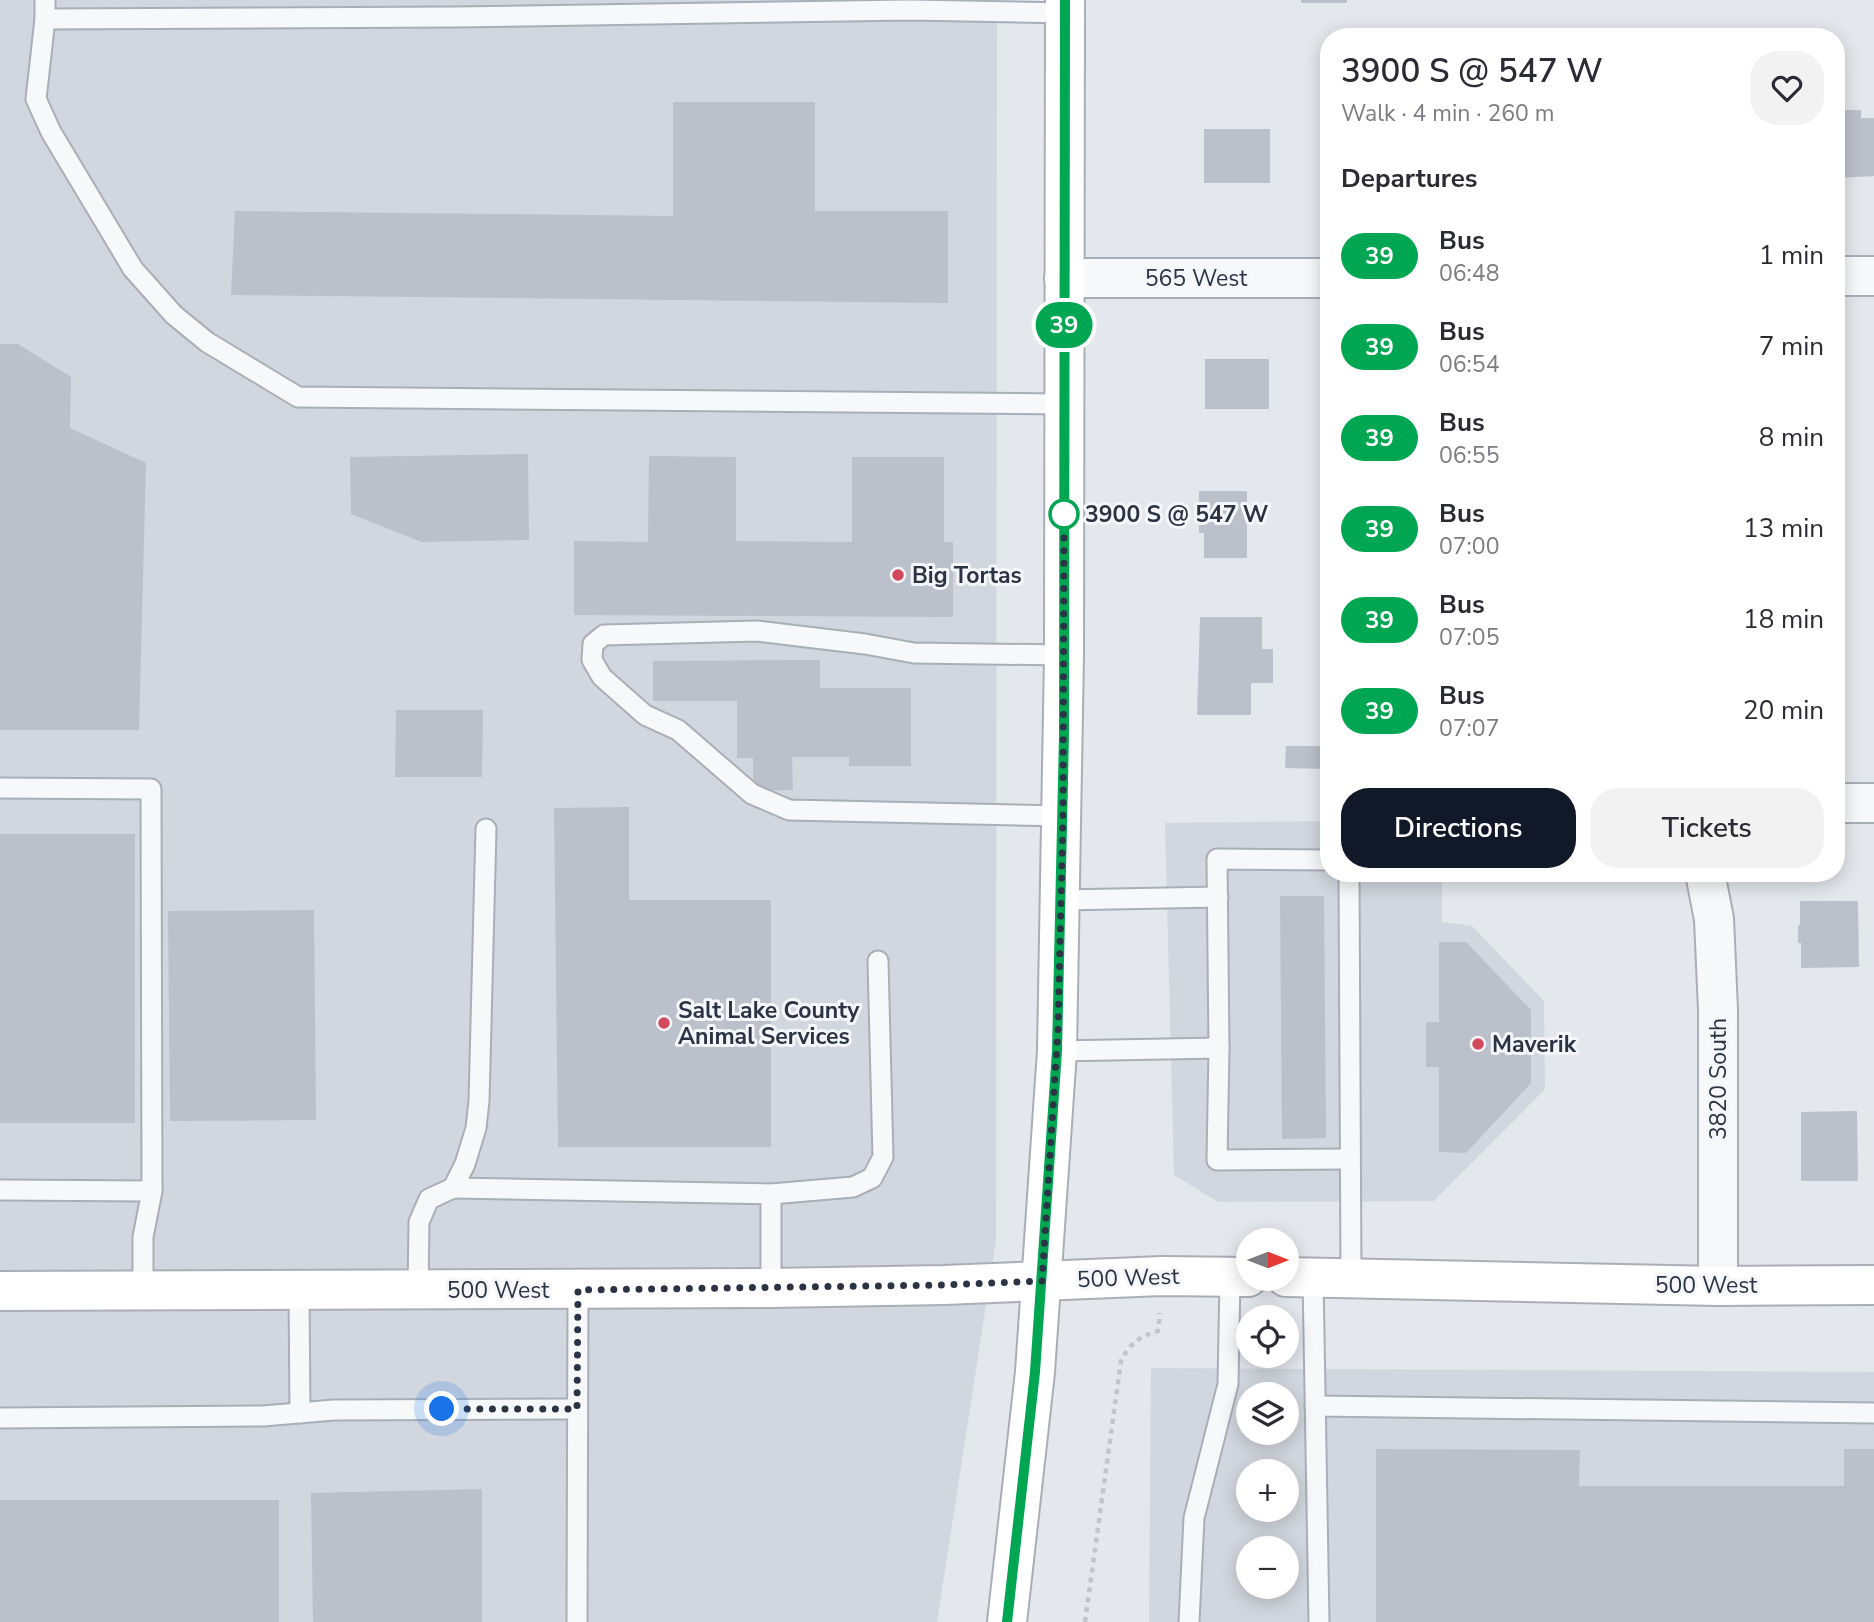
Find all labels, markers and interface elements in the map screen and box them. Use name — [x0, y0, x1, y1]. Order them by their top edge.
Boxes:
text: 3900 S @ 547 W — [1341, 49, 1603, 94]
button: heart — [1750, 51, 1824, 125]
text: Walk · 4 min · 260 m — [1341, 98, 1554, 129]
text: Departures — [1341, 161, 1477, 196]
text: Bus — [1439, 223, 1485, 258]
text: 1 min — [1759, 238, 1824, 273]
text: 39 — [1365, 240, 1394, 272]
text: 06:48 — [1439, 258, 1499, 289]
street label: 565 West — [1145, 263, 1248, 294]
line badge: 39 — [1032, 302, 1096, 348]
text: 39 — [1050, 309, 1078, 341]
text: Bus — [1439, 314, 1485, 349]
text: 7 min — [1759, 329, 1824, 364]
text: 39 — [1365, 331, 1394, 363]
text: 06:54 — [1439, 349, 1499, 380]
text: Bus — [1439, 405, 1485, 440]
text: 8 min — [1759, 420, 1824, 455]
text: 39 — [1365, 422, 1394, 454]
text: 06:55 — [1439, 440, 1499, 471]
text: Bus — [1439, 496, 1485, 531]
marker: 3900 S @ 547 W — [1049, 499, 1079, 529]
place label: 3900 S @ 547 W — [1085, 499, 1269, 530]
text: 13 min — [1743, 511, 1824, 546]
text: 39 — [1365, 513, 1394, 545]
text: 07:00 — [1439, 531, 1499, 562]
place label: Big Tortas — [912, 560, 1022, 591]
marker: Big Tortas — [890, 567, 906, 583]
text: Bus — [1439, 587, 1485, 622]
text: 18 min — [1743, 602, 1824, 637]
text: 39 — [1365, 604, 1394, 636]
text: 07:05 — [1439, 622, 1499, 653]
text: Bus — [1439, 678, 1485, 713]
text: 20 min — [1743, 693, 1824, 728]
text: 39 — [1365, 695, 1394, 727]
text: 07:07 — [1439, 713, 1499, 744]
button: Directions — [1341, 788, 1576, 868]
button: Tickets — [1590, 788, 1824, 868]
place label: Salt Lake County Animal Services — [678, 995, 860, 1052]
marker: Salt Lake County Animal Services — [656, 1015, 672, 1031]
street label: 3820 South — [1703, 1018, 1734, 1140]
place label: Maverik — [1492, 1029, 1577, 1060]
marker: Maverik — [1470, 1036, 1486, 1052]
north arrow — [1236, 1228, 1298, 1292]
map controls — [1236, 1228, 1299, 1599]
street label: 500 West — [1076, 1261, 1181, 1295]
street label: 500 West — [1655, 1270, 1758, 1301]
street label: 500 West — [447, 1275, 550, 1306]
button: locate — [1236, 1305, 1299, 1368]
button: layers — [1236, 1382, 1299, 1445]
your location — [424, 1391, 459, 1426]
button: + — [1236, 1459, 1299, 1522]
button: − — [1236, 1536, 1299, 1599]

